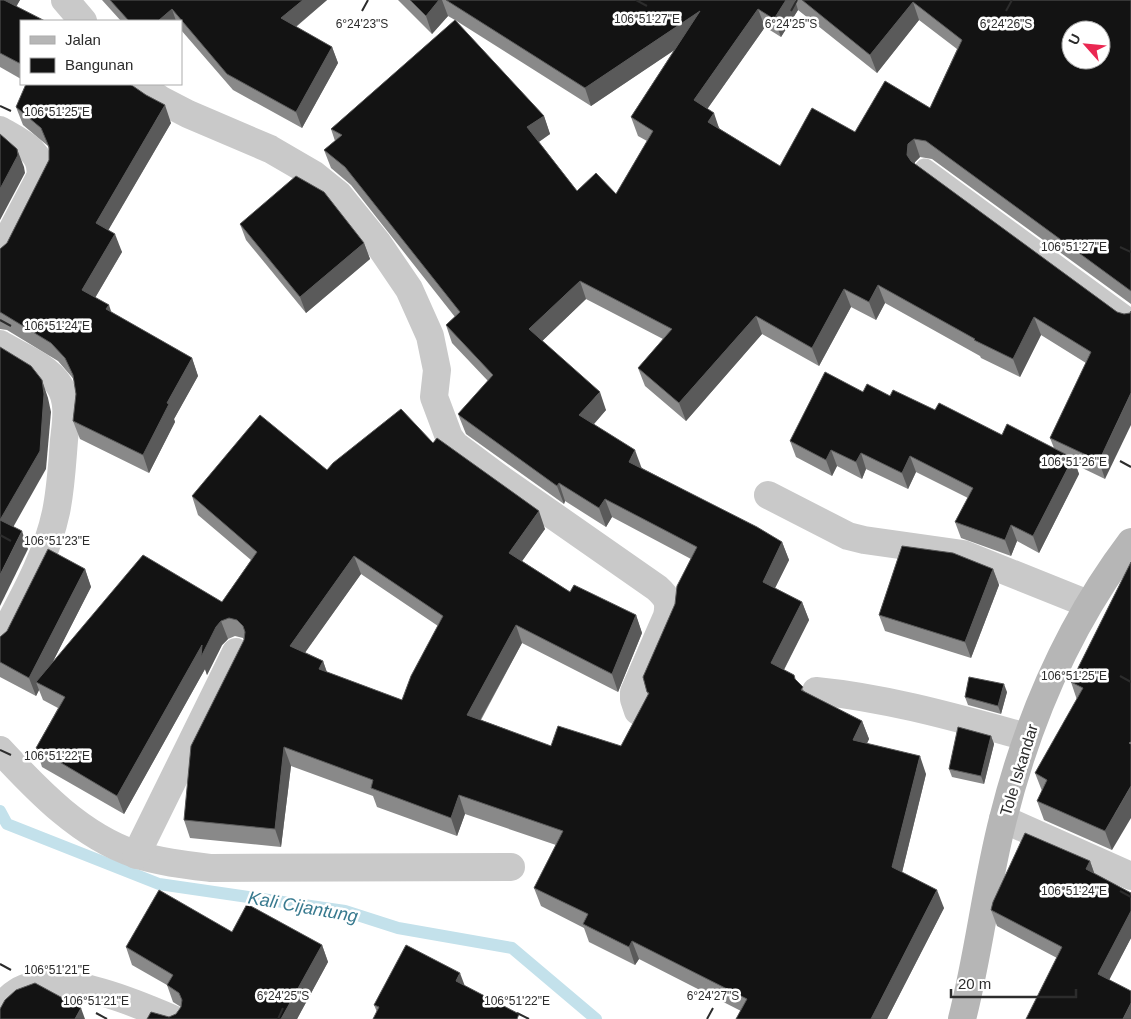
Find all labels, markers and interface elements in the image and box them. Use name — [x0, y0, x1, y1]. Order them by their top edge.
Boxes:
text: 106°51'27"E — [614, 12, 680, 26]
text: 6°24'23"S — [336, 17, 388, 31]
text: 6°24'25"S — [765, 17, 817, 31]
text: 6°24'26"S — [980, 17, 1032, 31]
legend — [20, 20, 182, 85]
north arrow — [1061, 20, 1111, 70]
text: Jalan — [65, 31, 101, 48]
text: U — [1065, 31, 1084, 47]
text: Bangunan — [65, 56, 133, 73]
text: 106°51'25"E — [24, 105, 90, 119]
text: 106°51'27"E — [1041, 240, 1107, 254]
text: 106°51'24"E — [24, 319, 90, 333]
text: 106°51'26"E — [1041, 455, 1107, 469]
text: 106°51'23"E — [24, 534, 90, 548]
text: 106°51'25"E — [1041, 669, 1107, 683]
street label: Tole Iskandar — [997, 721, 1041, 818]
text: 106°51'22"E — [24, 749, 90, 763]
text: 106°51'24"E — [1041, 884, 1107, 898]
water label: Kali Cijantung — [247, 888, 359, 926]
text: 106°51'21"E — [24, 963, 90, 977]
scale bar — [951, 966, 1076, 998]
text: 20 m — [958, 975, 991, 992]
text: 6°24'25"S — [257, 989, 309, 1003]
text: 6°24'27"S — [687, 989, 739, 1003]
text: 106°51'21"E — [63, 994, 129, 1008]
text: 106°51'22"E — [484, 994, 550, 1008]

